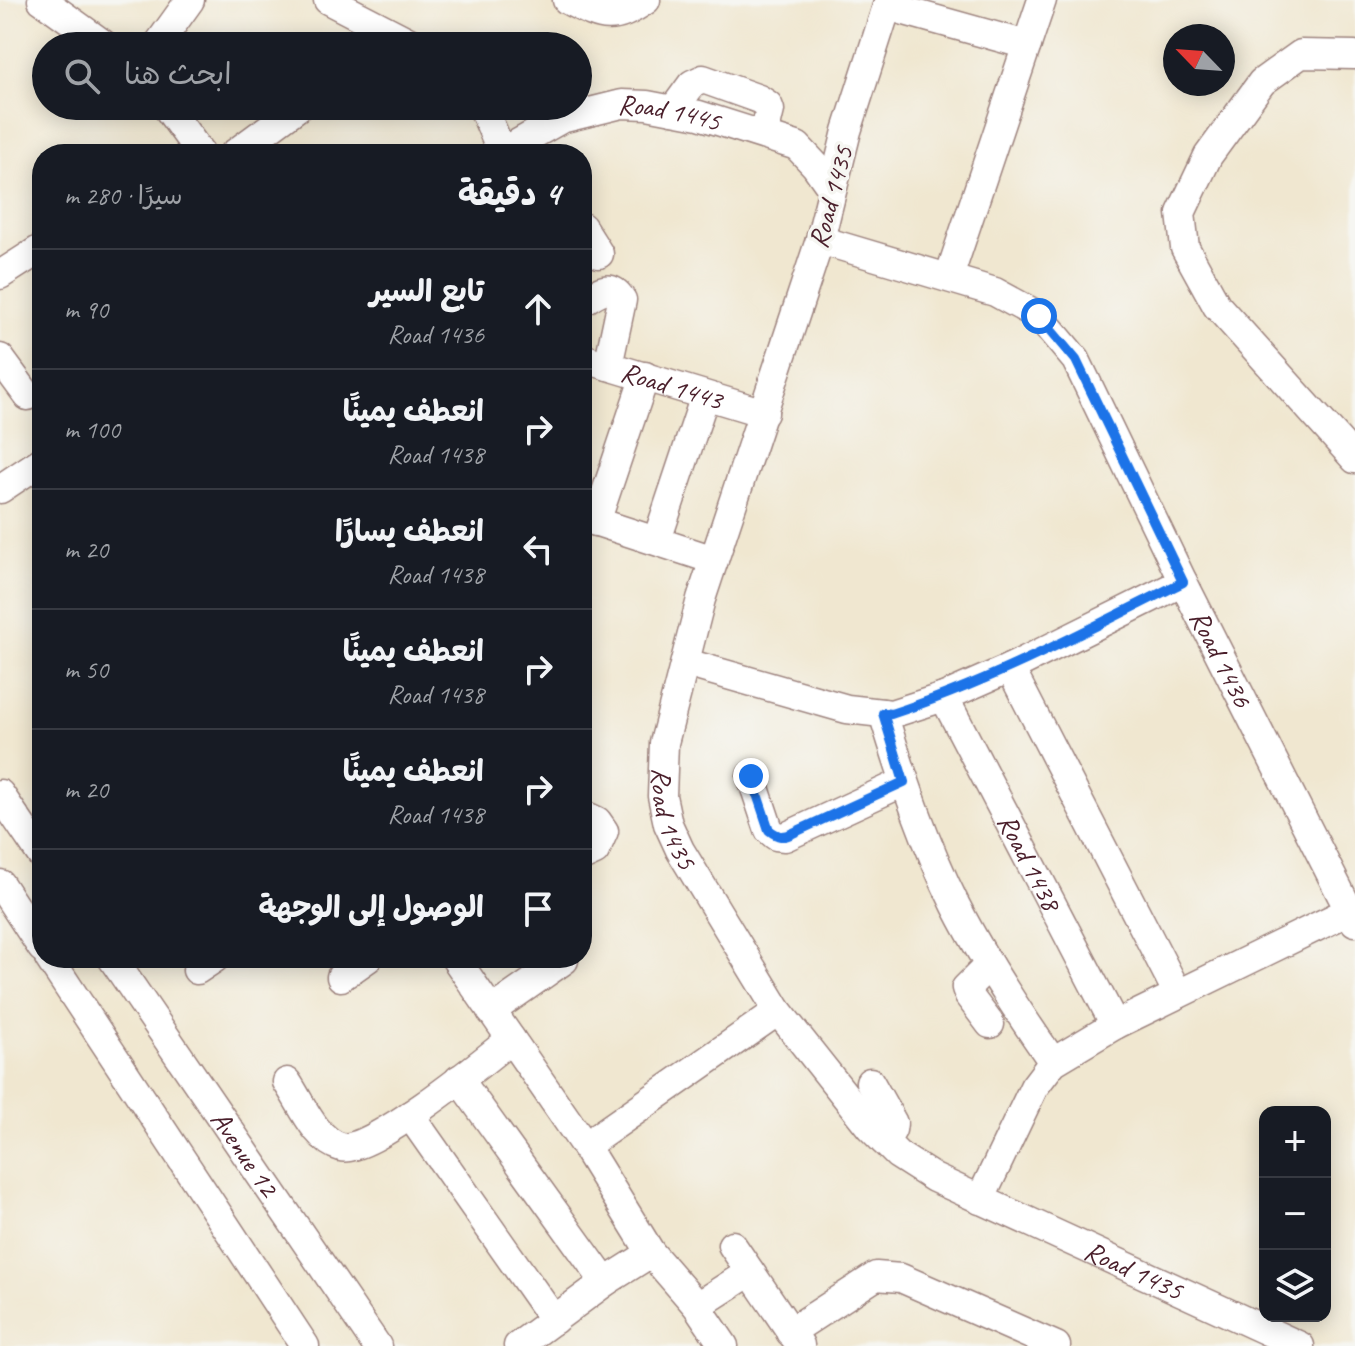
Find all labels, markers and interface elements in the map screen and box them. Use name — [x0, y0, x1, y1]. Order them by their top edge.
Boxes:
north arrow — [1163, 24, 1235, 96]
search box — [32, 32, 592, 120]
icon: search — [60, 54, 104, 98]
text: ابحث هنا — [124, 55, 232, 93]
street label: Road 1445 — [617, 87, 727, 139]
street label: Road 1435 — [800, 141, 861, 252]
text: 4 دقيقة — [458, 172, 560, 215]
text: سيرًا · 280 m — [64, 179, 183, 212]
text: تابع السير — [370, 272, 484, 310]
icon: ahead — [516, 287, 560, 331]
text: 90 m — [64, 293, 108, 326]
route start — [1021, 298, 1057, 334]
text: Road 1436 — [387, 318, 484, 351]
street label: Road 1443 — [617, 354, 729, 418]
text: انعطف يمينًا — [343, 392, 484, 430]
icon: right — [516, 407, 560, 451]
text: 100 m — [64, 413, 120, 446]
text: Road 1438 — [387, 438, 484, 471]
text: انعطف يسارًا — [335, 512, 484, 550]
icon: left — [516, 527, 560, 571]
text: 20 m — [64, 533, 108, 566]
text: Road 1438 — [387, 558, 484, 591]
street label: Road 1436 — [1182, 604, 1261, 714]
text: انعطف يمينًا — [343, 632, 484, 670]
icon: right — [516, 647, 560, 691]
text: 50 m — [64, 653, 108, 686]
text: Road 1438 — [387, 678, 484, 711]
text: انعطف يمينًا — [343, 752, 484, 790]
route end — [733, 758, 769, 794]
icon: right — [516, 767, 560, 811]
street label: Road 1435 — [644, 767, 705, 877]
text: 20 m — [64, 773, 108, 806]
text: Road 1438 — [387, 798, 484, 831]
street label: Road 1438 — [990, 808, 1070, 919]
icon: arrive — [516, 887, 560, 931]
text: الوصول إلى الوجهة — [259, 888, 484, 926]
street label: Avenue 12 — [203, 1103, 288, 1205]
map controls — [1259, 1106, 1331, 1322]
button: + — [1259, 1106, 1331, 1178]
button: − — [1259, 1178, 1331, 1250]
street label: Road 1435 — [1079, 1233, 1190, 1308]
button: layers — [1259, 1250, 1331, 1322]

